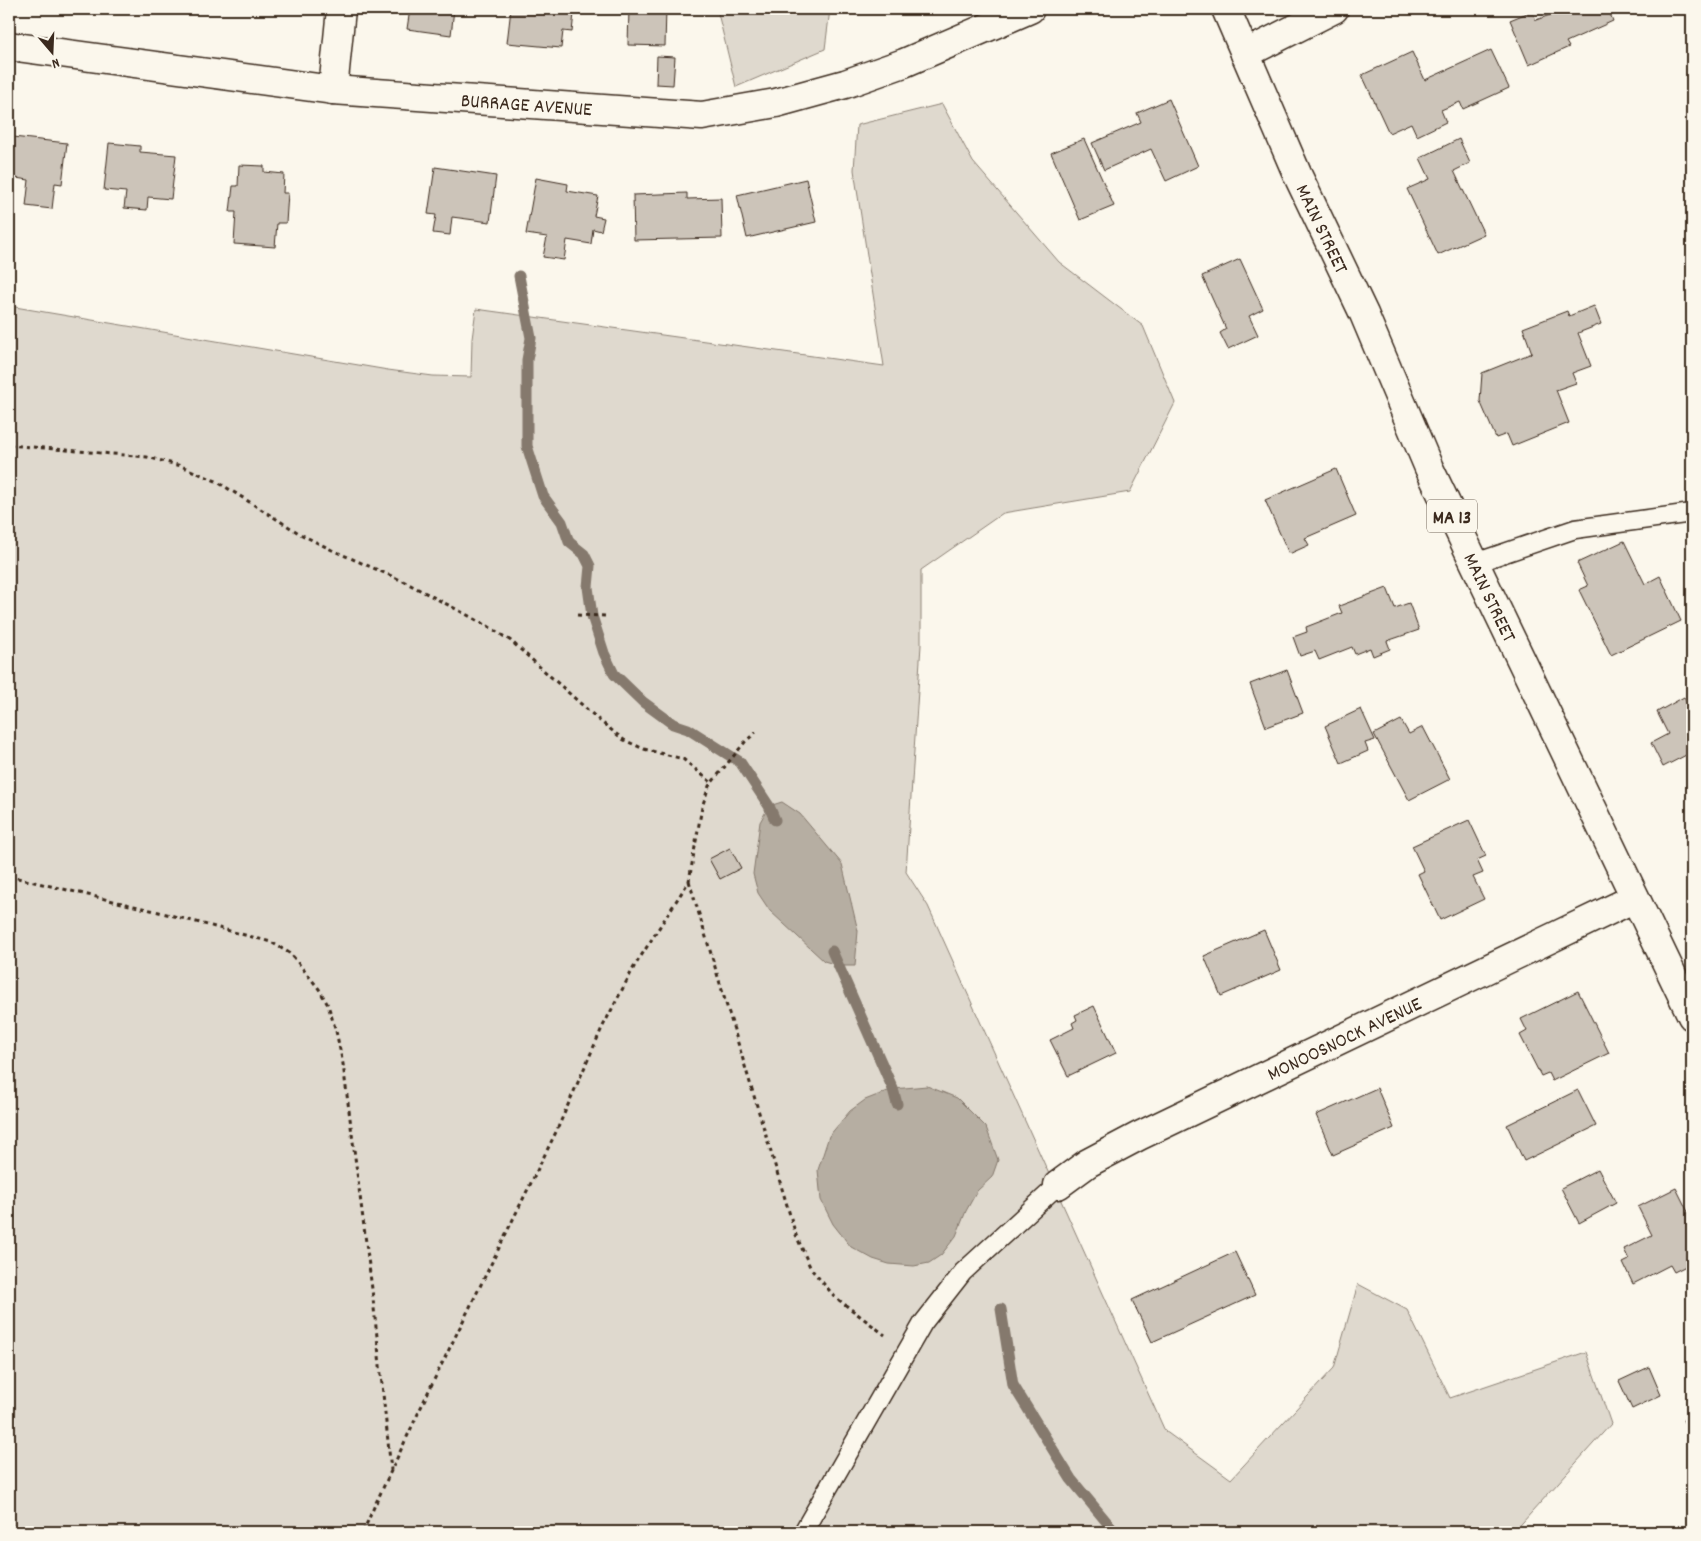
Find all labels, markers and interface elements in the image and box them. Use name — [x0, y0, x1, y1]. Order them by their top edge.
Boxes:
north arrow — [28, 28, 78, 78]
text: N — [49, 52, 62, 73]
street label: BURRAGE AVENUE — [460, 88, 593, 125]
street label: MAIN STREET — [1287, 180, 1354, 279]
road number: MA 13 — [1427, 500, 1477, 532]
street label: MAIN STREET — [1455, 549, 1522, 648]
street label: MONOOSNOCK AVENUE — [1263, 991, 1427, 1089]

